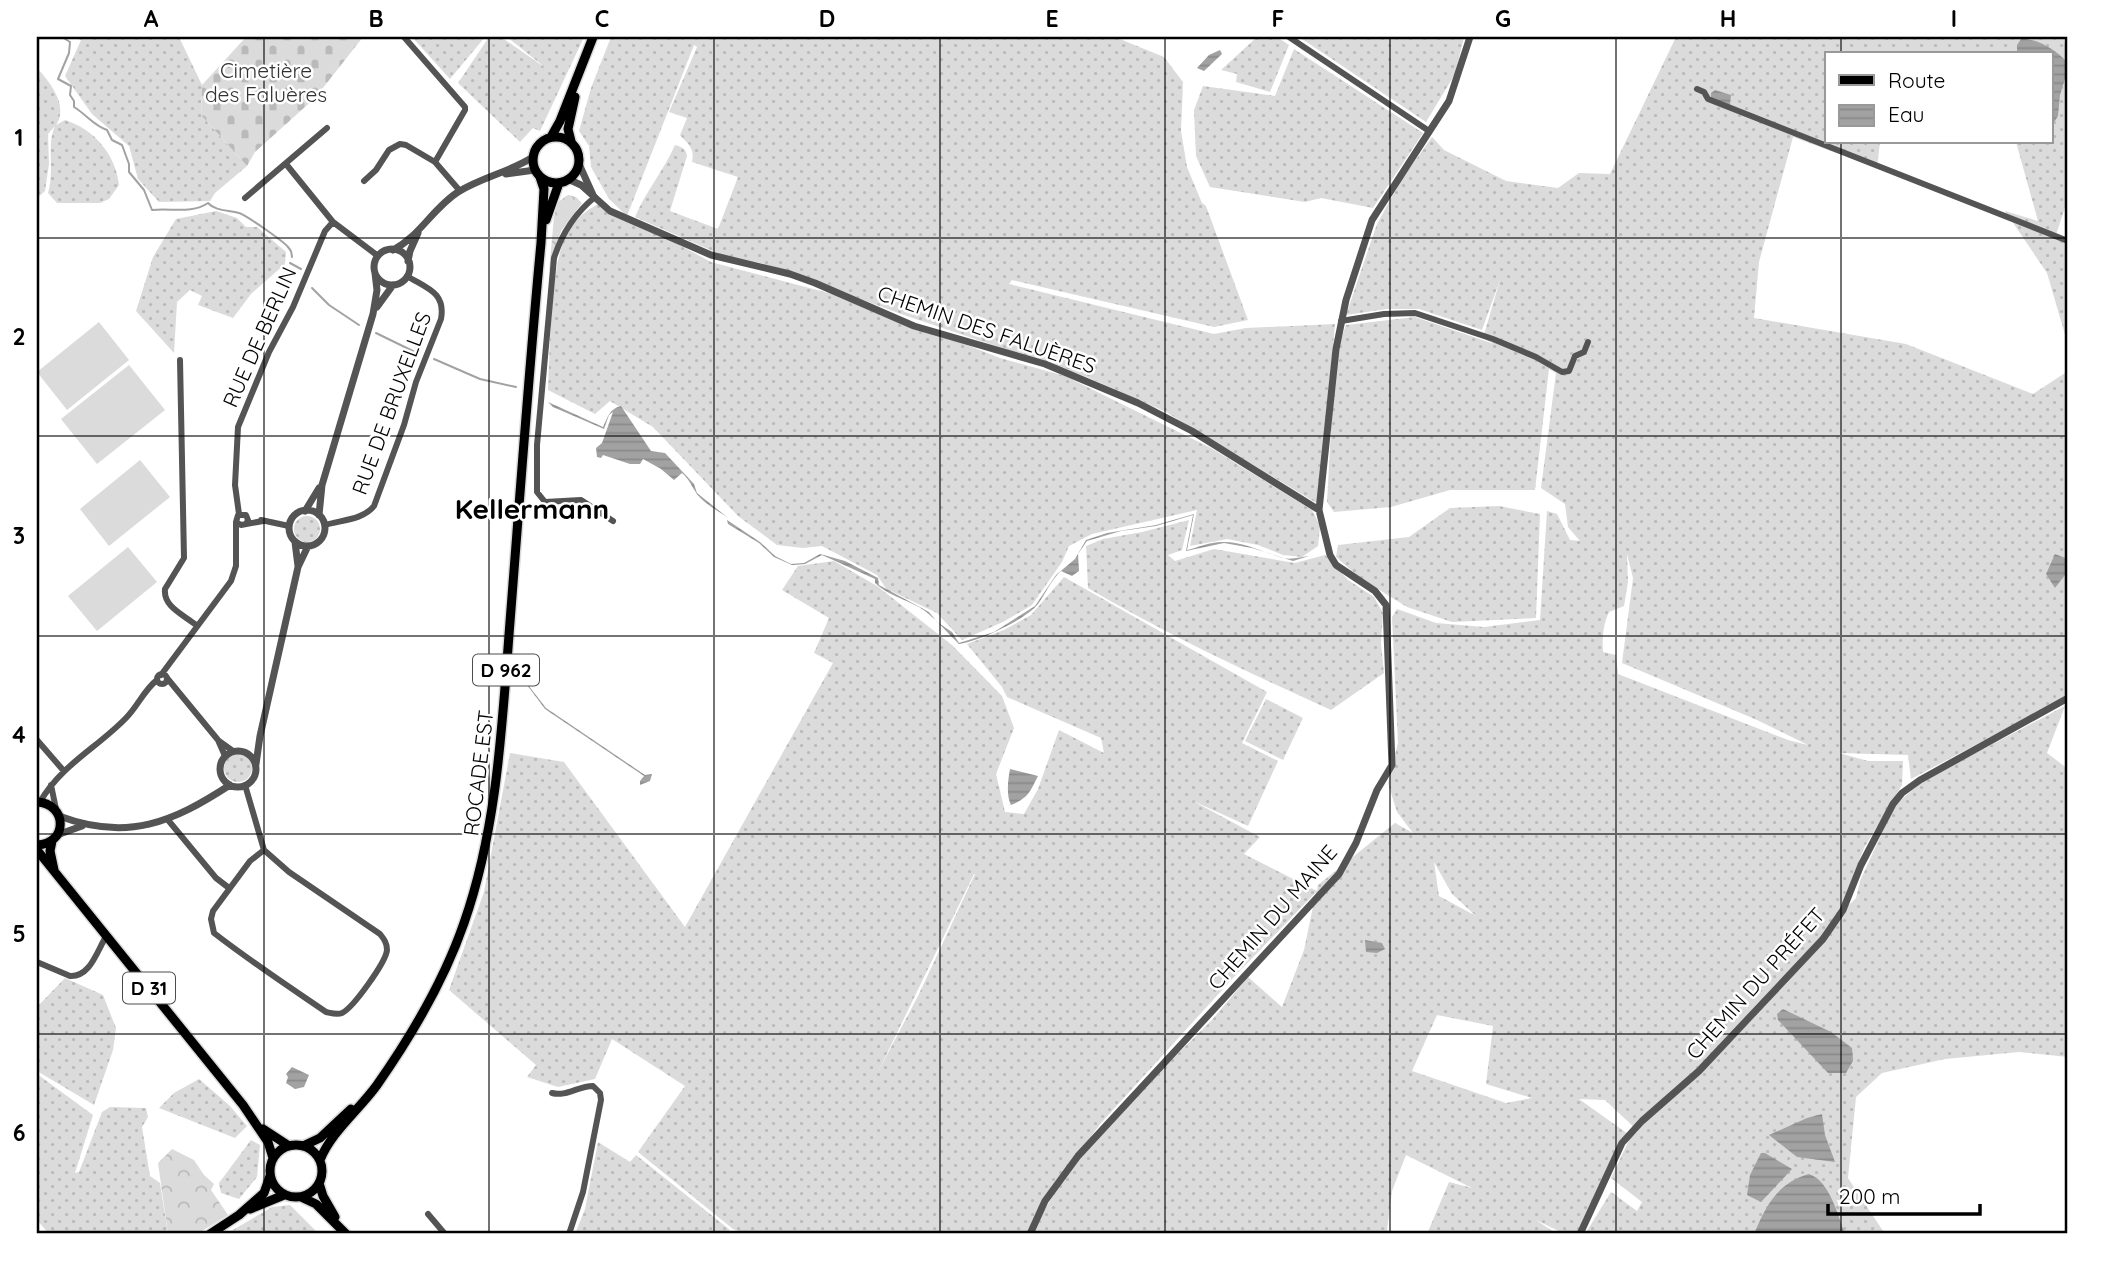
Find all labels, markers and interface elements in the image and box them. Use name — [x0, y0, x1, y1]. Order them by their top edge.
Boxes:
text: A — [144, 4, 159, 33]
text: B — [368, 4, 384, 33]
text: C — [595, 4, 609, 33]
text: D — [819, 4, 835, 33]
text: E — [1045, 4, 1059, 33]
text: F — [1272, 4, 1284, 33]
text: G — [1495, 4, 1511, 33]
text: H — [1720, 4, 1736, 33]
text: I — [1951, 4, 1957, 33]
legend — [1825, 52, 2052, 144]
park label: Cimetière des Faluères — [205, 57, 327, 107]
text: Route — [1888, 67, 1945, 93]
text: Eau — [1888, 101, 1924, 127]
text: 1 — [15, 123, 23, 152]
street label: RUE DE BERLIN — [216, 263, 302, 411]
street label: CHEMIN DES FALUÈRES — [874, 279, 1100, 379]
street label: RUE DE BRUXELLES — [346, 308, 436, 498]
text: 2 — [12, 322, 26, 351]
district label: Kellermann — [455, 491, 609, 526]
text: 3 — [13, 521, 25, 550]
road number: D 962 — [473, 654, 539, 685]
street label: ROCADE EST — [457, 709, 499, 837]
text: 4 — [12, 720, 26, 749]
street label: CHEMIN DU MAINE — [1202, 839, 1342, 995]
street label: CHEMIN DU PRÉFET — [1680, 902, 1830, 1064]
text: 5 — [12, 919, 26, 948]
road number: D 31 — [123, 972, 175, 1004]
text: 6 — [13, 1118, 25, 1147]
scale bar — [1828, 1173, 1981, 1217]
text: 200 m — [1839, 1183, 1901, 1209]

